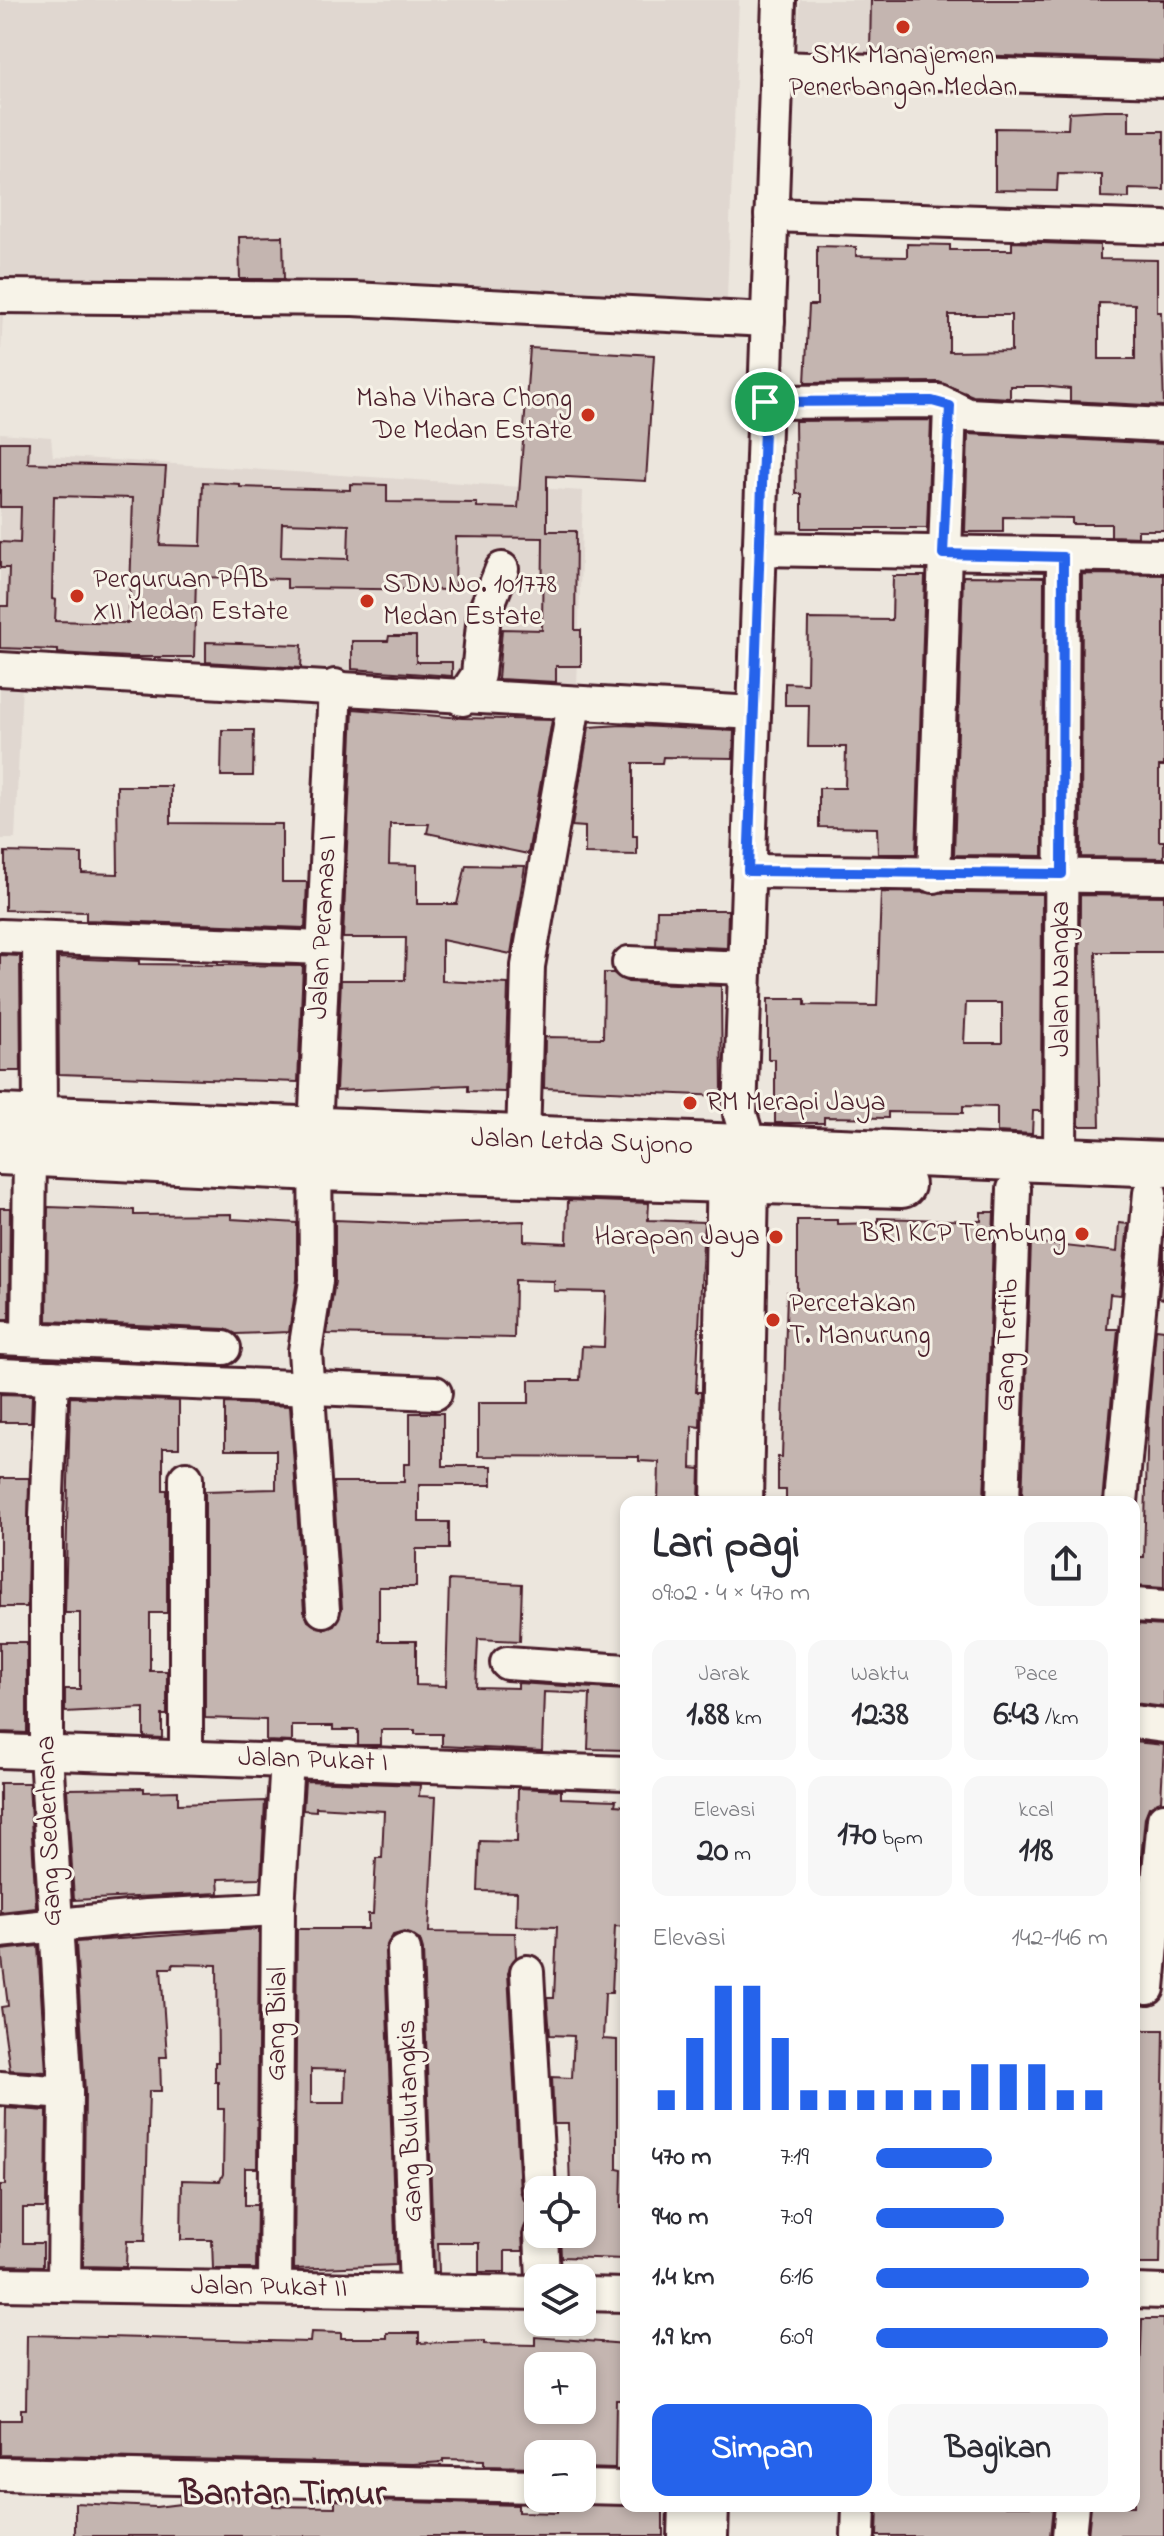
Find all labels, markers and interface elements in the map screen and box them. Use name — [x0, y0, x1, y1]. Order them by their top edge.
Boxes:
marker: SMK Manajemen Penerbangan Medan — [894, 18, 912, 36]
place label: SMK Manajemen Penerbangan Medan — [789, 36, 1017, 109]
pin — [731, 368, 799, 436]
place label: Maha Vihara Chong De Medan Estate — [356, 379, 572, 452]
icon: arrive — [743, 380, 787, 424]
marker: Maha Vihara Chong De Medan Estate — [579, 406, 597, 424]
place label: Perguruan PAB XII Medan Estate — [93, 560, 289, 633]
place label: SDN No. 101778 Medan Estate — [383, 565, 557, 638]
marker: Perguruan PAB XII Medan Estate — [68, 587, 86, 605]
marker: SDN No. 101778 Medan Estate — [358, 592, 376, 610]
street label: Jalan Peramas I — [299, 834, 349, 1020]
street label: Jalan Nangka — [1041, 901, 1082, 1057]
place label: RM Merapi Jaya — [706, 1083, 886, 1124]
marker: RM Merapi Jaya — [681, 1094, 699, 1112]
street label: Jalan Letda Sujono — [470, 1119, 694, 1167]
place label: BRI KCP Tembung — [859, 1214, 1066, 1255]
place label: Harapan Jaya — [594, 1217, 760, 1258]
marker: BRI KCP Tembung — [1073, 1225, 1091, 1243]
marker: Harapan Jaya — [767, 1228, 785, 1246]
street label: Gang Tertib — [985, 1278, 1031, 1412]
place label: Percetakan T. Manurung — [789, 1284, 931, 1357]
marker: Percetakan T. Manurung — [764, 1311, 782, 1329]
text: Lari pagi — [652, 1513, 800, 1577]
button: share — [1024, 1522, 1108, 1606]
text: 09:02 · 4 × 470 m — [652, 1575, 810, 1613]
text: Jarak — [699, 1659, 749, 1691]
text: Waktu — [851, 1659, 909, 1691]
text: Pace — [1015, 1659, 1057, 1691]
text: 1.88 — [686, 1691, 730, 1741]
text: 12:38 — [851, 1691, 909, 1741]
text: 6:43 — [994, 1691, 1039, 1741]
text: km — [730, 1703, 762, 1735]
text: /km — [1039, 1703, 1078, 1735]
street label: Gang Sederhana — [26, 1735, 74, 1927]
street label: Jalan Pukat I — [237, 1738, 389, 1784]
text: Elevasi — [693, 1795, 755, 1827]
text: kcal — [1019, 1795, 1053, 1827]
text: 170 — [837, 1811, 877, 1861]
text: bpm — [877, 1823, 923, 1855]
text: 20 — [697, 1827, 729, 1877]
text: 118 — [1019, 1827, 1053, 1877]
text: m — [729, 1839, 751, 1871]
text: Elevasi — [652, 1920, 726, 1958]
text: 142–146 m — [1012, 1920, 1108, 1958]
street label: Gang Bilal — [257, 1966, 299, 2082]
street label: Gang Bulutangkis — [387, 2019, 435, 2223]
text: 470 m — [652, 2139, 711, 2177]
text: 7:19 — [780, 2139, 809, 2177]
map controls — [524, 2176, 596, 2512]
button: locate — [524, 2176, 596, 2248]
text: 940 m — [652, 2199, 708, 2237]
text: 7:09 — [780, 2199, 812, 2237]
text: 1.4 km — [652, 2259, 714, 2297]
text: 6:16 — [780, 2259, 813, 2297]
button: layers — [524, 2264, 596, 2336]
street label: Jalan Pukat II — [190, 2266, 348, 2310]
text: 1.9 km — [652, 2319, 711, 2357]
text: 6:09 — [780, 2319, 813, 2357]
button: + — [524, 2352, 596, 2424]
button: Simpan — [652, 2404, 872, 2496]
button: Bagikan — [888, 2404, 1108, 2496]
button: − — [524, 2440, 596, 2512]
district label: Bantan Timur — [178, 2469, 387, 2522]

